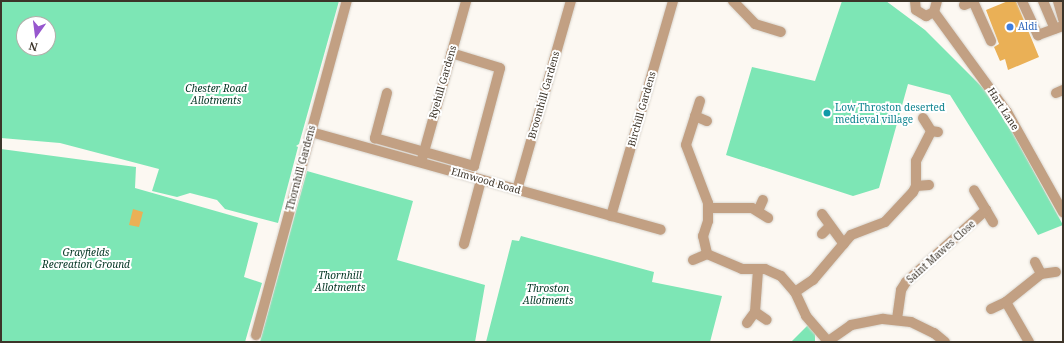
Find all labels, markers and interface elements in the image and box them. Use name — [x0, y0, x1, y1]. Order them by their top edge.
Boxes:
north arrow — [16, 16, 56, 56]
place label: Aldi — [1018, 21, 1037, 33]
marker: Aldi — [1005, 22, 1015, 32]
text: N — [27, 39, 39, 55]
street label: Ryehill Gardens — [427, 44, 459, 120]
street label: Broomhill Gardens — [526, 50, 562, 140]
street label: Birchill Gardens — [626, 70, 658, 148]
park label: Chester Road Allotments — [185, 82, 247, 106]
street label: Hart Lane — [985, 86, 1021, 132]
place label: Low Throston deserted medieval village — [835, 101, 945, 124]
marker: Low Throston deserted medieval village — [822, 108, 832, 118]
street label: Thornhill Gardens — [284, 124, 318, 212]
street label: Elmwood Road — [450, 165, 522, 197]
street label: Saint Mawes Close — [904, 218, 978, 286]
park label: Grayfields Recreation Ground — [42, 246, 130, 270]
park label: Thornhill Allotments — [315, 269, 365, 292]
park label: Throston Allotments — [523, 282, 573, 306]

